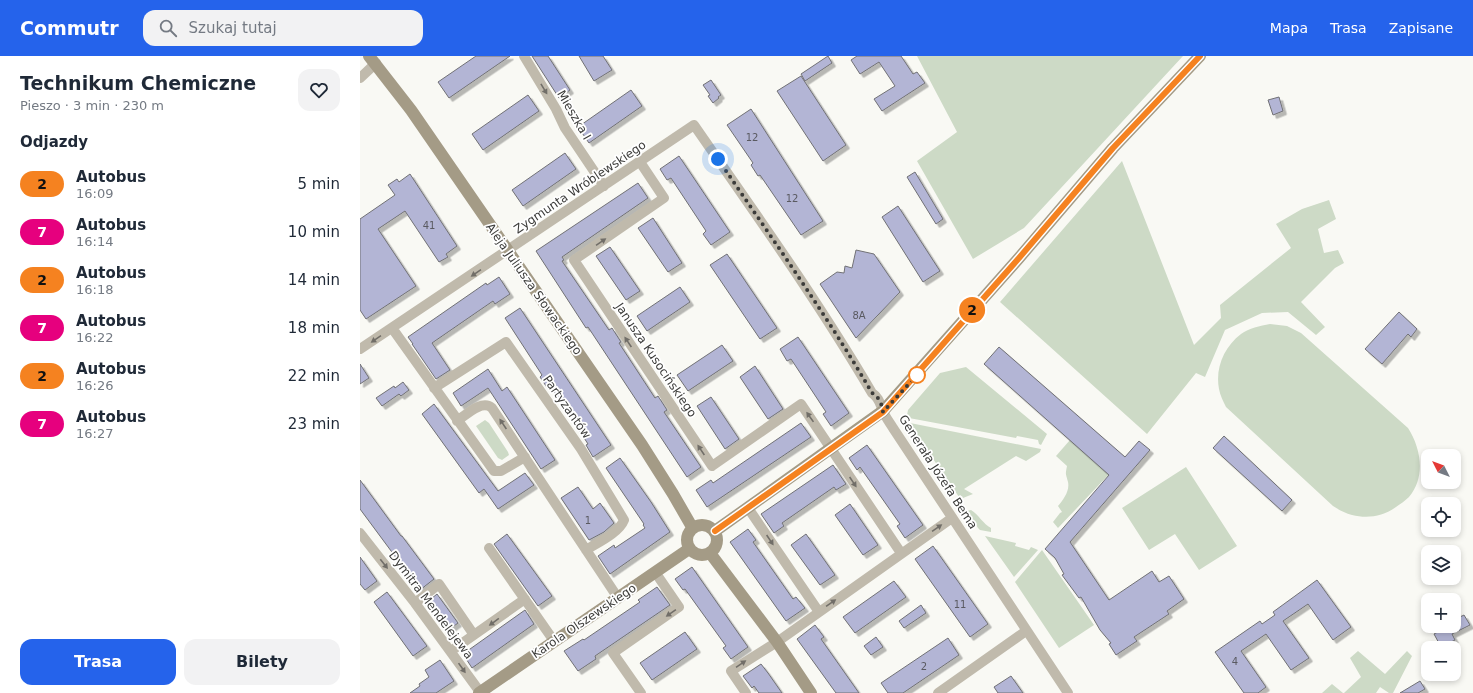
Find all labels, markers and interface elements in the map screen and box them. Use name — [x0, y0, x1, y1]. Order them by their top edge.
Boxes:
search box — [143, 10, 423, 46]
text: Commutr — [20, 17, 119, 39]
icon: search — [157, 17, 179, 39]
text: Szukaj tutaj — [189, 19, 277, 37]
text: Mapa — [1270, 20, 1308, 36]
text: Trasa — [1330, 20, 1367, 36]
text: Zapisane — [1389, 20, 1453, 36]
button: heart — [298, 69, 340, 111]
text: Technikum Chemiczne — [20, 72, 256, 94]
one-way arrow — [541, 83, 548, 95]
street label: Mieszka I — [554, 88, 594, 142]
text: Pieszo · 3 min · 230 m — [20, 98, 164, 113]
house number: 12 — [746, 132, 758, 143]
text: Odjazdy — [20, 133, 88, 151]
street label: Zygmunta Wróblewskiego — [511, 138, 649, 236]
your location — [708, 149, 728, 169]
text: Autobus — [76, 168, 146, 186]
text: 5 min — [297, 175, 340, 193]
text: 2 — [37, 176, 47, 192]
text: 16:09 — [76, 186, 113, 201]
house number: 12 — [786, 193, 798, 204]
text: Autobus — [76, 216, 146, 234]
house number: 41 — [423, 220, 435, 231]
street label: Aleja Juliusza Słowackiego — [483, 221, 585, 357]
text: 10 min — [288, 223, 340, 241]
text: 7 — [37, 224, 47, 240]
text: 16:14 — [76, 234, 113, 249]
one-way arrow — [595, 238, 606, 246]
text: Autobus — [76, 264, 146, 282]
one-way arrow — [470, 269, 481, 276]
text: 14 min — [288, 271, 340, 289]
text: 2 — [37, 272, 47, 288]
text: 16:18 — [76, 282, 113, 297]
line badge: 2 — [959, 297, 985, 323]
street label: Janusza Kusocińskiego — [612, 299, 699, 420]
text: 2 — [967, 302, 977, 318]
house number: 8A — [852, 310, 866, 321]
text: Autobus — [76, 312, 146, 330]
text: 18 min — [288, 319, 340, 337]
text: 7 — [37, 320, 47, 336]
text: 16:22 — [76, 330, 113, 345]
one-way arrow — [371, 335, 381, 343]
one-way arrow — [625, 336, 632, 348]
text: Autobus — [76, 360, 146, 378]
unlabelled marker — [908, 366, 926, 384]
text: 22 min — [288, 367, 340, 385]
text: 2 — [37, 368, 47, 384]
street label: Partyzantów — [540, 373, 594, 441]
text: 16:26 — [76, 378, 113, 393]
text: Autobus — [76, 408, 146, 426]
one-way arrow — [806, 411, 814, 422]
street label: Generała Józefa Bema — [896, 412, 980, 532]
text: 23 min — [288, 415, 340, 433]
text: 7 — [37, 416, 47, 432]
one-way arrow — [499, 419, 507, 430]
text: 16:27 — [76, 426, 113, 441]
one-way arrow — [697, 445, 705, 455]
north arrow — [1421, 449, 1461, 489]
map controls — [1421, 449, 1461, 681]
one-way arrow — [849, 477, 857, 487]
button: locate — [1421, 497, 1461, 537]
house number: 1 — [585, 515, 591, 526]
one-way arrow — [932, 524, 943, 532]
one-way arrow — [766, 535, 774, 545]
button: layers — [1421, 545, 1461, 585]
street label: Dymitra Mendelejewa — [386, 548, 476, 662]
one-way arrow — [380, 558, 388, 569]
street label: Karola Olszewskiego — [529, 581, 639, 661]
button: + — [1421, 593, 1461, 633]
one-way arrow — [826, 599, 837, 607]
house number: 11 — [954, 599, 966, 610]
one-way arrow — [665, 609, 676, 617]
one-way arrow — [488, 618, 499, 626]
button: Trasa — [20, 639, 176, 685]
button: Bilety — [184, 639, 340, 685]
button: − — [1421, 641, 1461, 681]
house number: 4 — [1232, 656, 1238, 667]
one-way arrow — [736, 660, 747, 668]
house number: 2 — [921, 661, 927, 672]
one-way arrow — [458, 662, 466, 673]

